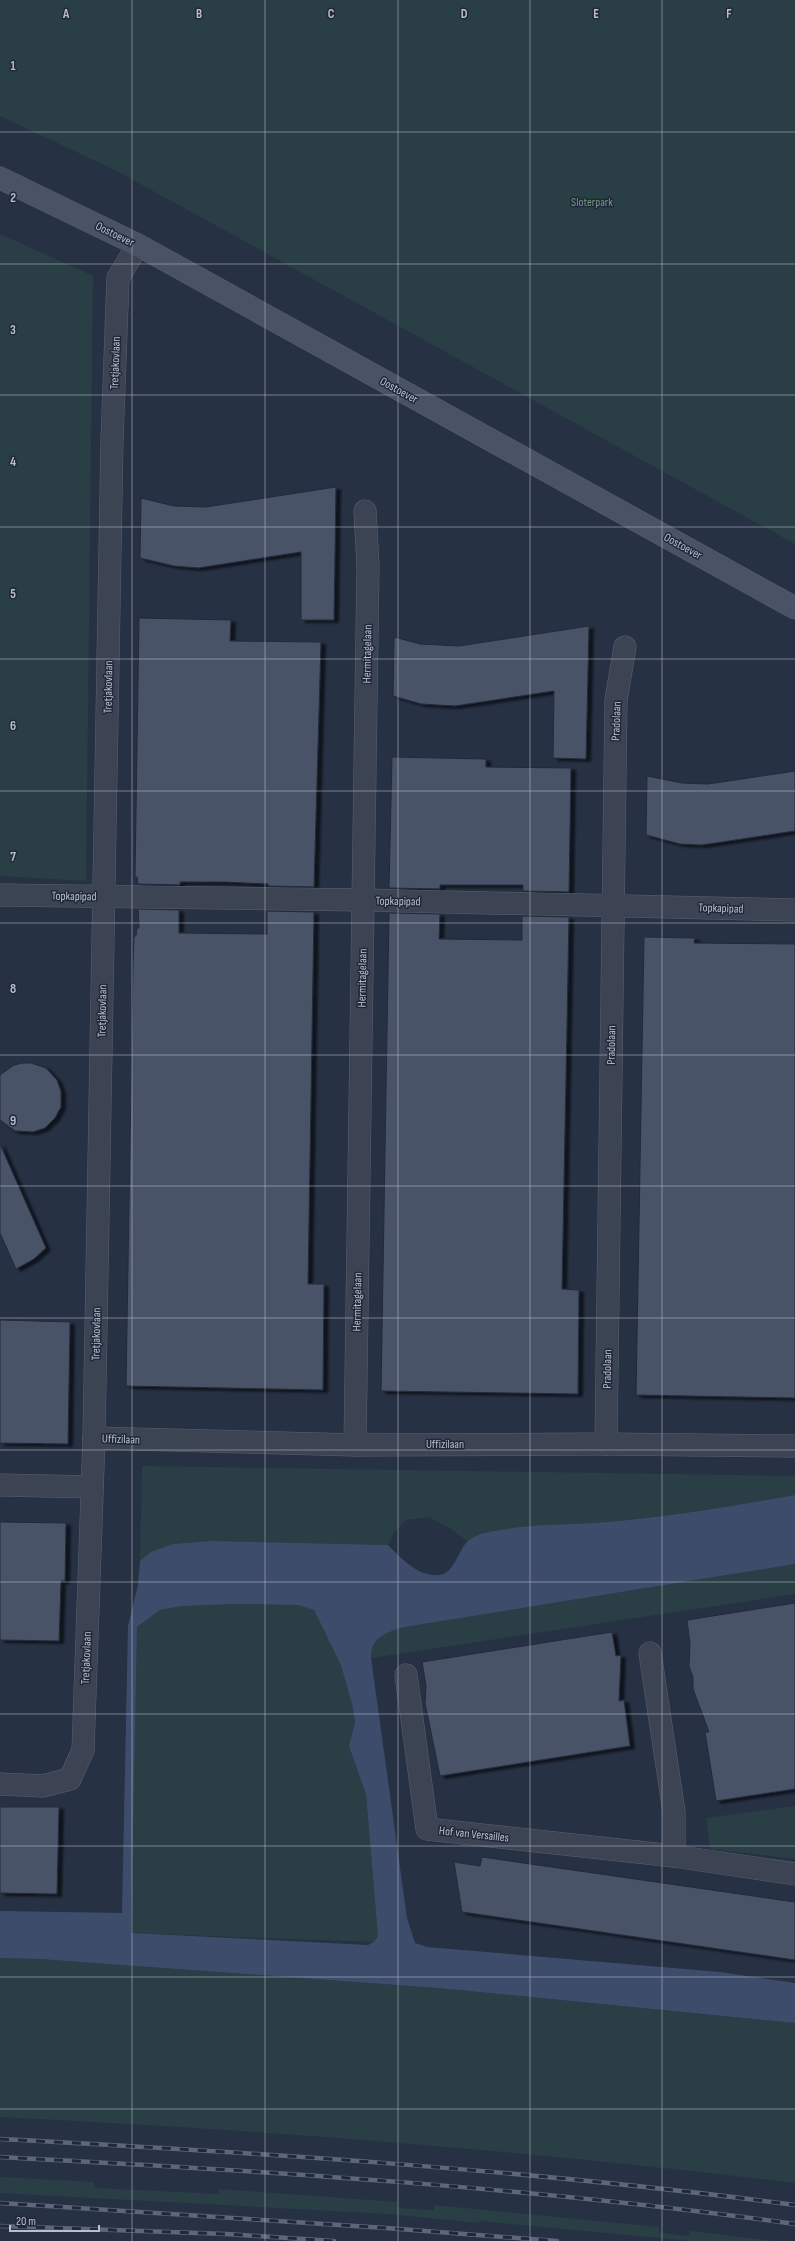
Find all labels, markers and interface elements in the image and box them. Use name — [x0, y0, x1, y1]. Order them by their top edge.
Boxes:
text: A — [62, 6, 70, 22]
text: B — [196, 6, 202, 22]
text: C — [328, 6, 335, 22]
text: D — [461, 6, 468, 22]
text: E — [593, 6, 599, 22]
text: F — [726, 6, 732, 22]
text: 1 — [10, 58, 16, 74]
text: 2 — [10, 190, 16, 206]
park label: Sloterpark — [571, 195, 613, 210]
street label: Oostoever — [93, 219, 137, 250]
text: 3 — [10, 322, 16, 338]
street label: Tretjakovlaan — [107, 336, 124, 390]
street label: Oostoever — [377, 374, 421, 407]
text: 4 — [10, 454, 16, 470]
street label: Oostoever — [661, 530, 705, 563]
text: 5 — [10, 586, 16, 602]
street label: Hermitagelaan — [359, 625, 376, 683]
street label: Tretjakovlaan — [101, 660, 116, 714]
street label: Pradolaan — [608, 701, 625, 741]
text: 6 — [10, 718, 16, 734]
text: 7 — [10, 849, 16, 865]
street label: Topkapipad — [51, 889, 97, 904]
street label: Topkapipad — [375, 894, 421, 909]
street label: Topkapipad — [698, 900, 744, 917]
street label: Hermitagelaan — [354, 949, 371, 1007]
text: 8 — [10, 981, 16, 997]
street label: Tretjakovlaan — [95, 984, 110, 1038]
street label: Pradolaan — [604, 1025, 619, 1065]
text: 9 — [10, 1113, 16, 1129]
street label: Hermitagelaan — [349, 1273, 366, 1331]
street label: Tretjakovlaan — [89, 1307, 104, 1361]
street label: Pradolaan — [600, 1349, 615, 1389]
street label: Uffizilaan — [102, 1431, 140, 1448]
street label: Uffizilaan — [426, 1437, 464, 1452]
street label: Tretjakovlaan — [78, 1631, 95, 1685]
street label: Hof van Versailles — [438, 1823, 510, 1846]
scale bar — [10, 2207, 99, 2233]
text: 20 m — [16, 2214, 36, 2229]

